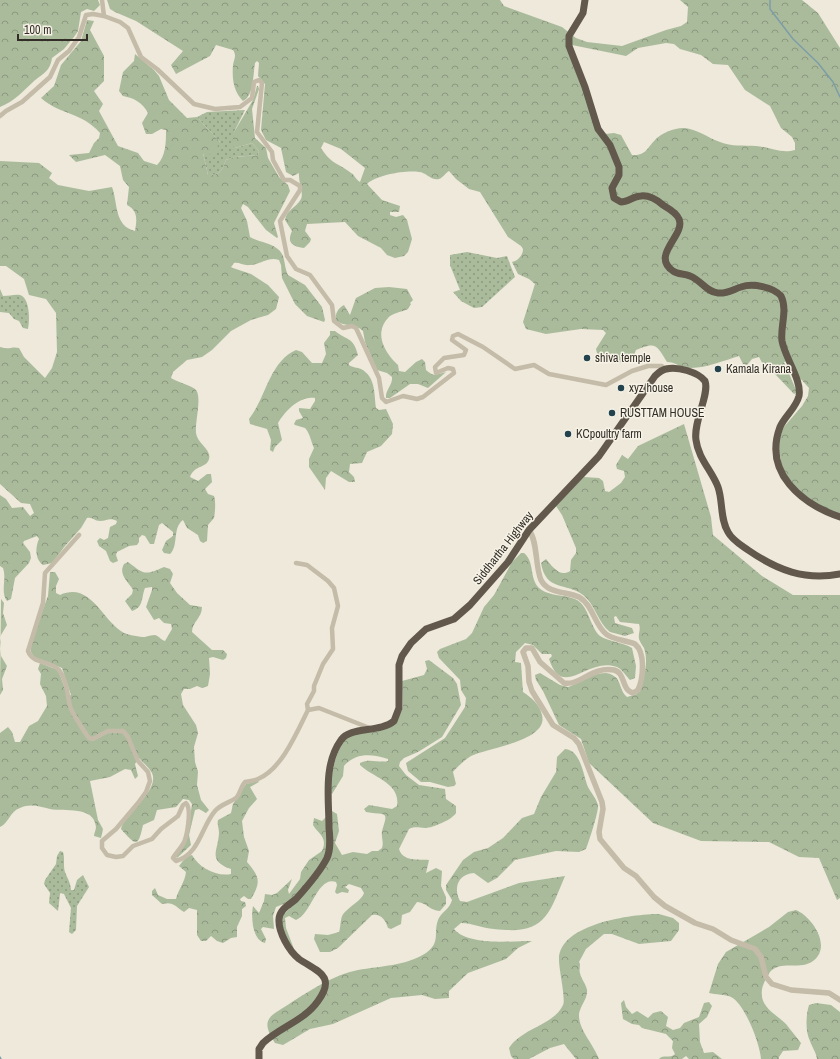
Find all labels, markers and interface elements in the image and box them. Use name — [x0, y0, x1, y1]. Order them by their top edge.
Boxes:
scale bar — [18, 16, 87, 42]
text: 100 m — [24, 22, 51, 38]
place label: shiva temple — [595, 350, 651, 366]
marker: shiva temple — [582, 353, 592, 363]
place label: Kamala Kirana — [726, 361, 792, 377]
marker: Kamala Kirana — [713, 364, 723, 374]
place label: xyz house — [629, 380, 673, 396]
marker: xyz house — [616, 383, 626, 393]
place label: RUSTTAM HOUSE — [620, 405, 705, 421]
marker: RUSTTAM HOUSE — [607, 408, 617, 418]
place label: KCpoultry farm — [576, 426, 642, 442]
marker: KCpoultry farm — [563, 429, 573, 439]
street label: Siddhartha Highway — [469, 508, 537, 588]

